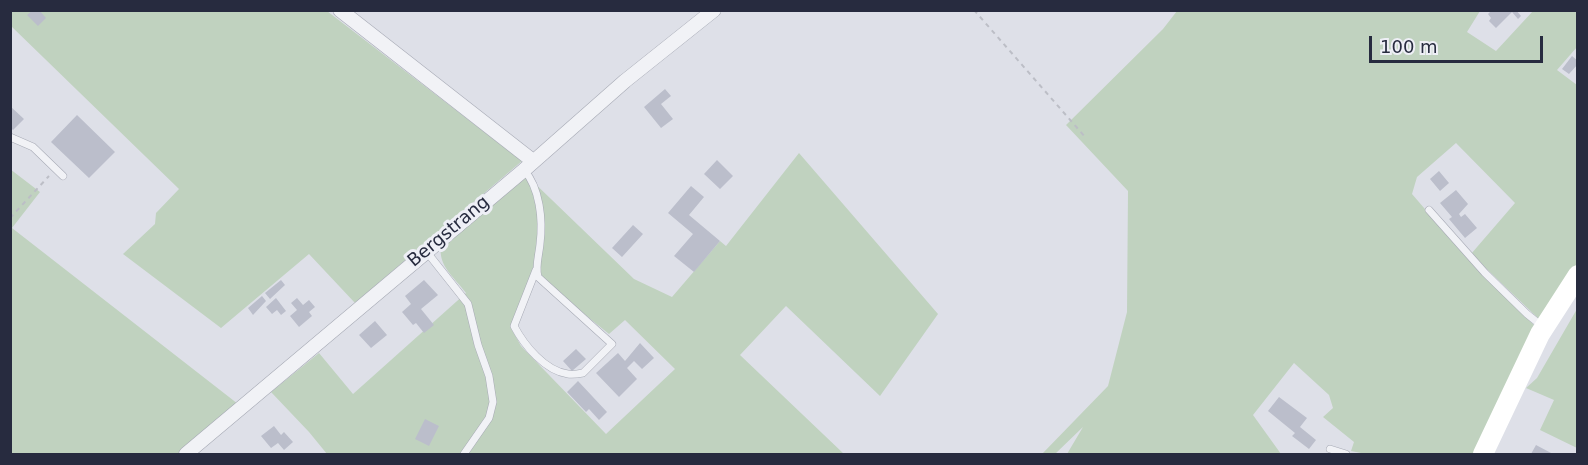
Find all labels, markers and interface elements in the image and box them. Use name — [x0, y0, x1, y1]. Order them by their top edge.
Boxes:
scale bar — [1372, 24, 1546, 62]
text: 100 m — [1380, 36, 1438, 57]
street label: Bergstrang — [404, 192, 494, 272]

